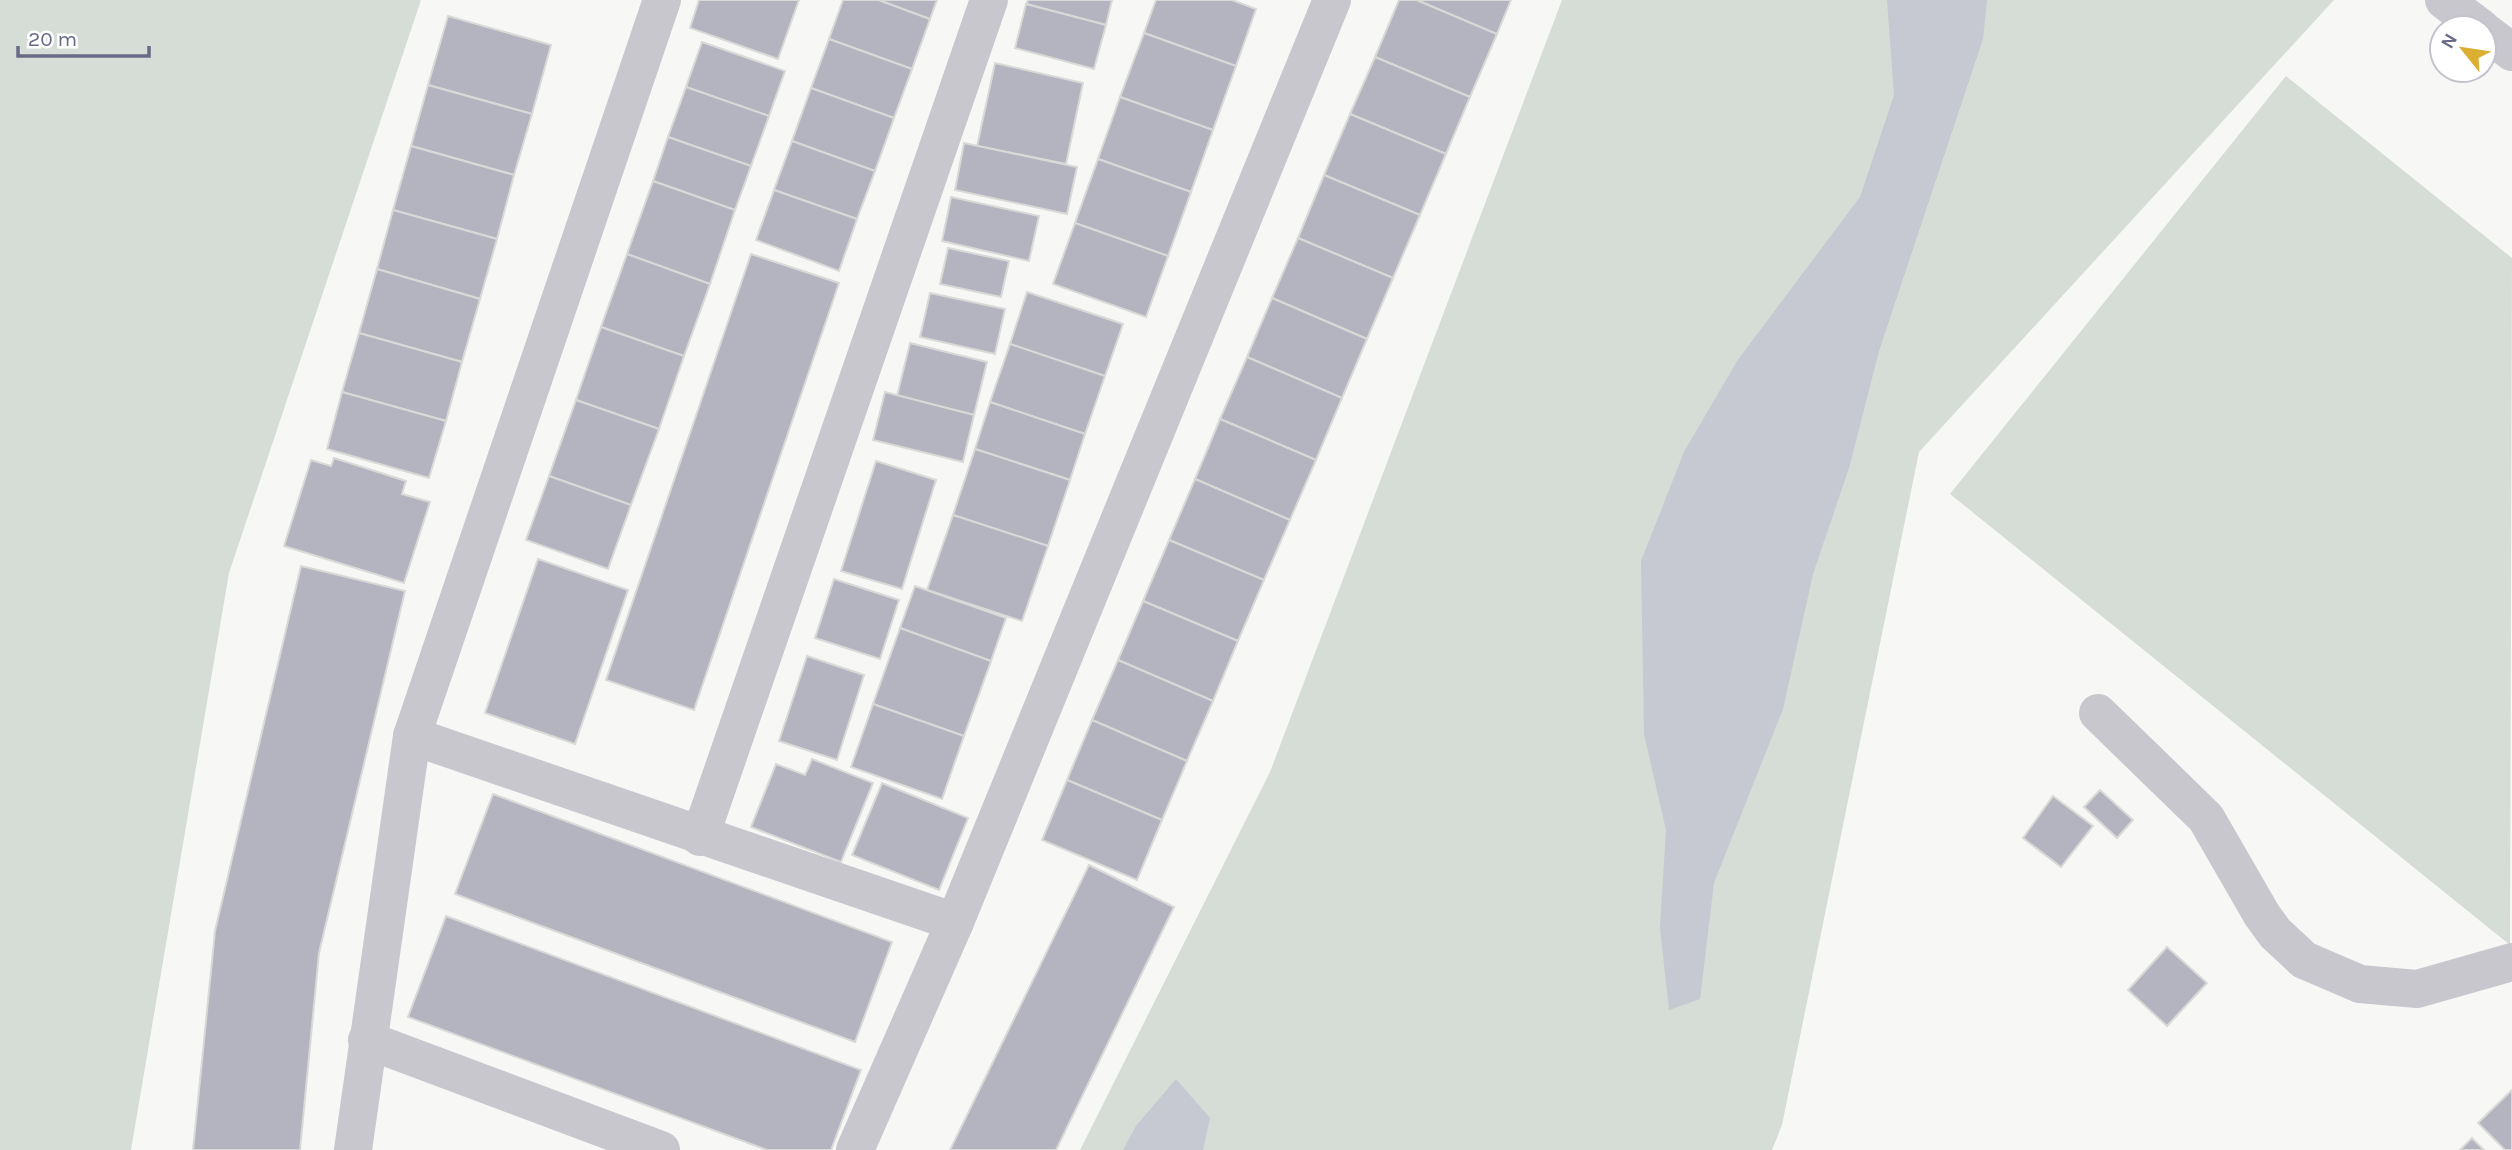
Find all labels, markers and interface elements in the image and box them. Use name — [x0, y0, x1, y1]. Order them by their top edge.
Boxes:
scale bar — [18, 14, 149, 58]
north arrow — [2428, 14, 2498, 84]
text: 20 m — [28, 27, 77, 51]
text: N — [2436, 30, 2462, 52]

